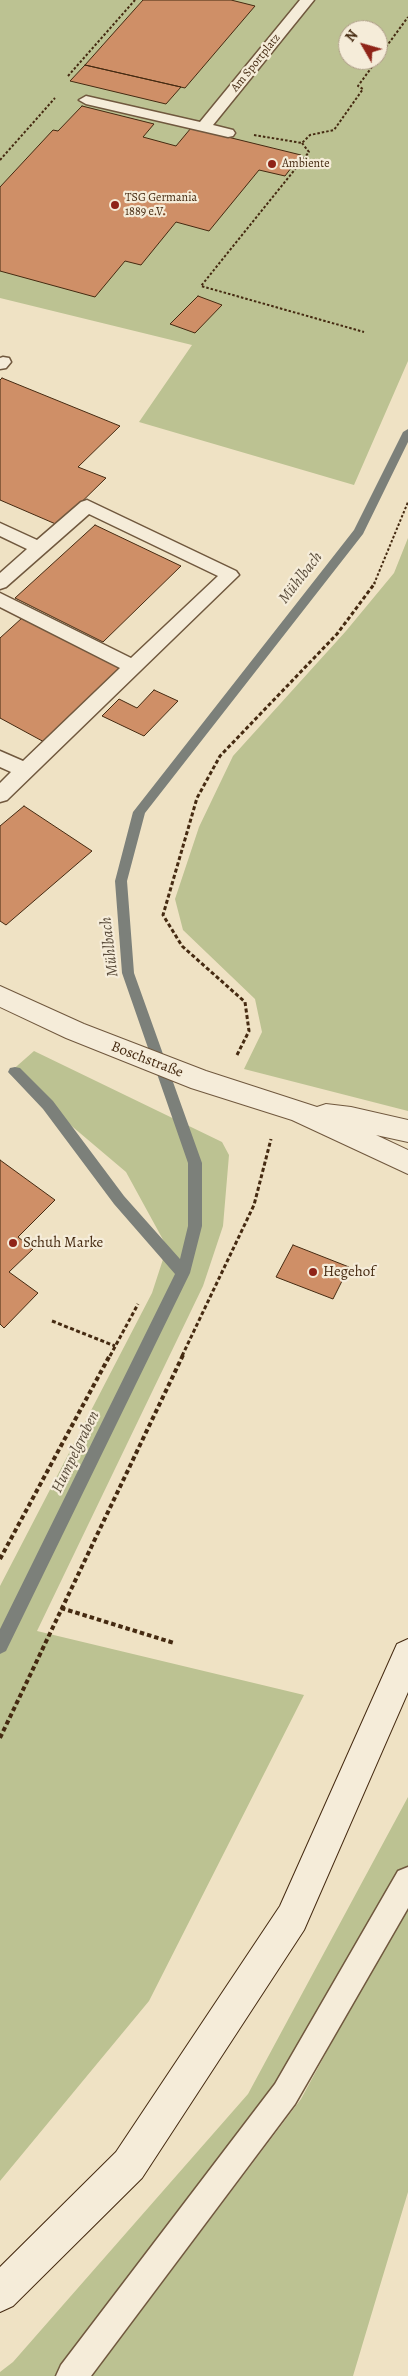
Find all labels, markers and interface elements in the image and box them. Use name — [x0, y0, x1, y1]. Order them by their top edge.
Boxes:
north arrow — [338, 20, 388, 70]
text: N — [341, 26, 362, 46]
street label: Am Sportplatz — [228, 31, 284, 95]
place label: Ambiente — [282, 157, 330, 171]
marker: Ambiente — [266, 158, 278, 170]
place label: TSG Germania 1889 e.V. — [125, 191, 197, 219]
marker: TSG Germania 1889 e.V. — [109, 199, 121, 211]
water label: Mühlbach — [275, 548, 327, 608]
water label: Mühlbach — [97, 916, 123, 978]
street label: Boschstraße — [108, 1038, 186, 1082]
place label: Schuh Marke — [23, 1234, 103, 1252]
marker: Schuh Marke — [7, 1237, 19, 1249]
place label: Hegehof — [323, 1263, 375, 1281]
marker: Hegehof — [307, 1266, 319, 1278]
water label: Humpelgraben — [48, 1408, 104, 1496]

